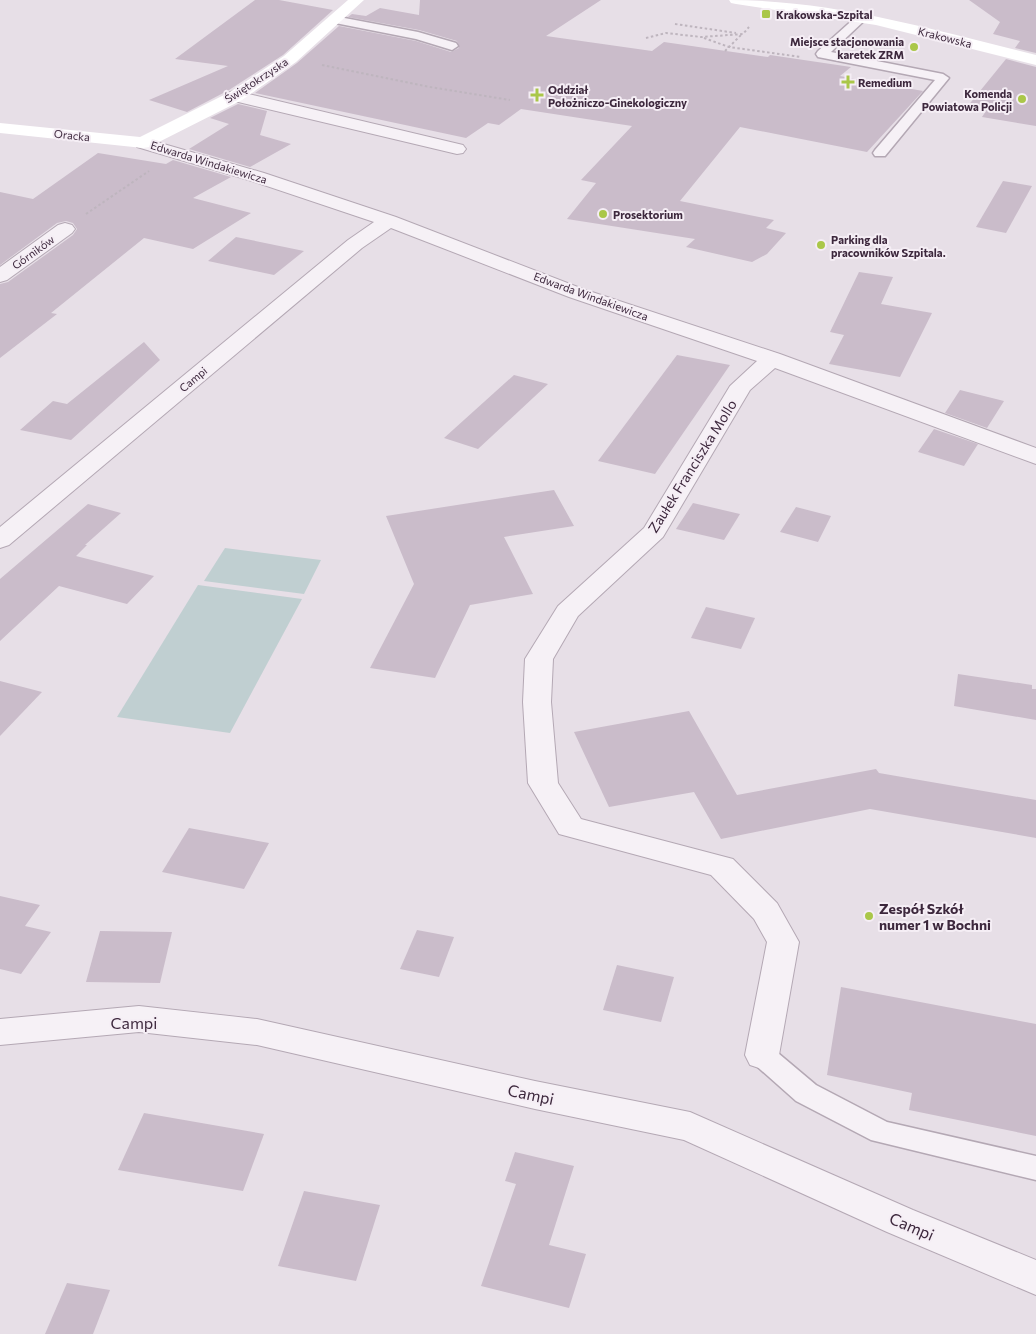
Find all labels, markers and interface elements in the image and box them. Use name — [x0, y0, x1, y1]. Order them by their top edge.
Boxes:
marker: Krakowska-Szpital — [760, 8, 772, 20]
place label: Krakowska-Szpital — [776, 8, 873, 21]
street label: Krakowska — [917, 24, 973, 50]
place label: Miejsce stacjonowania karetek ZRM — [790, 35, 904, 61]
marker: Miejsce stacjonowania karetek ZRM — [908, 41, 920, 53]
street label: Świętokrzyska — [221, 54, 290, 105]
marker: Remedium — [842, 76, 854, 88]
place label: Remedium — [858, 76, 912, 89]
place label: Oddział Położniczo-Ginekologiczny — [548, 83, 687, 109]
place label: Komenda Powiatowa Policji — [922, 87, 1012, 113]
marker: Oddział Położniczo-Ginekologiczny — [530, 88, 544, 102]
marker: Komenda Powiatowa Policji — [1016, 93, 1028, 105]
street label: Oracka — [53, 127, 91, 143]
street label: Edwarda Windakiewicza — [149, 138, 269, 186]
marker: Prosektorium — [597, 208, 609, 220]
place label: Prosektorium — [613, 208, 683, 221]
street label: Górników — [9, 232, 57, 272]
place label: Parking dla pracowników Szpitala. — [831, 233, 946, 259]
marker: Parking dla pracowników Szpitala. — [815, 239, 827, 251]
street label: Edwarda Windakiewicza — [532, 269, 650, 323]
street label: Campi — [176, 364, 210, 394]
street label: Zaułek Franciszka Mollo — [644, 396, 740, 536]
place label: Zespół Szkół numer 1 w Bochni — [879, 900, 991, 933]
marker: Zespół Szkół numer 1 w Bochni — [863, 910, 875, 922]
street label: Campi — [111, 1013, 157, 1032]
street label: Campi — [506, 1080, 556, 1108]
street label: Campi — [887, 1208, 937, 1244]

